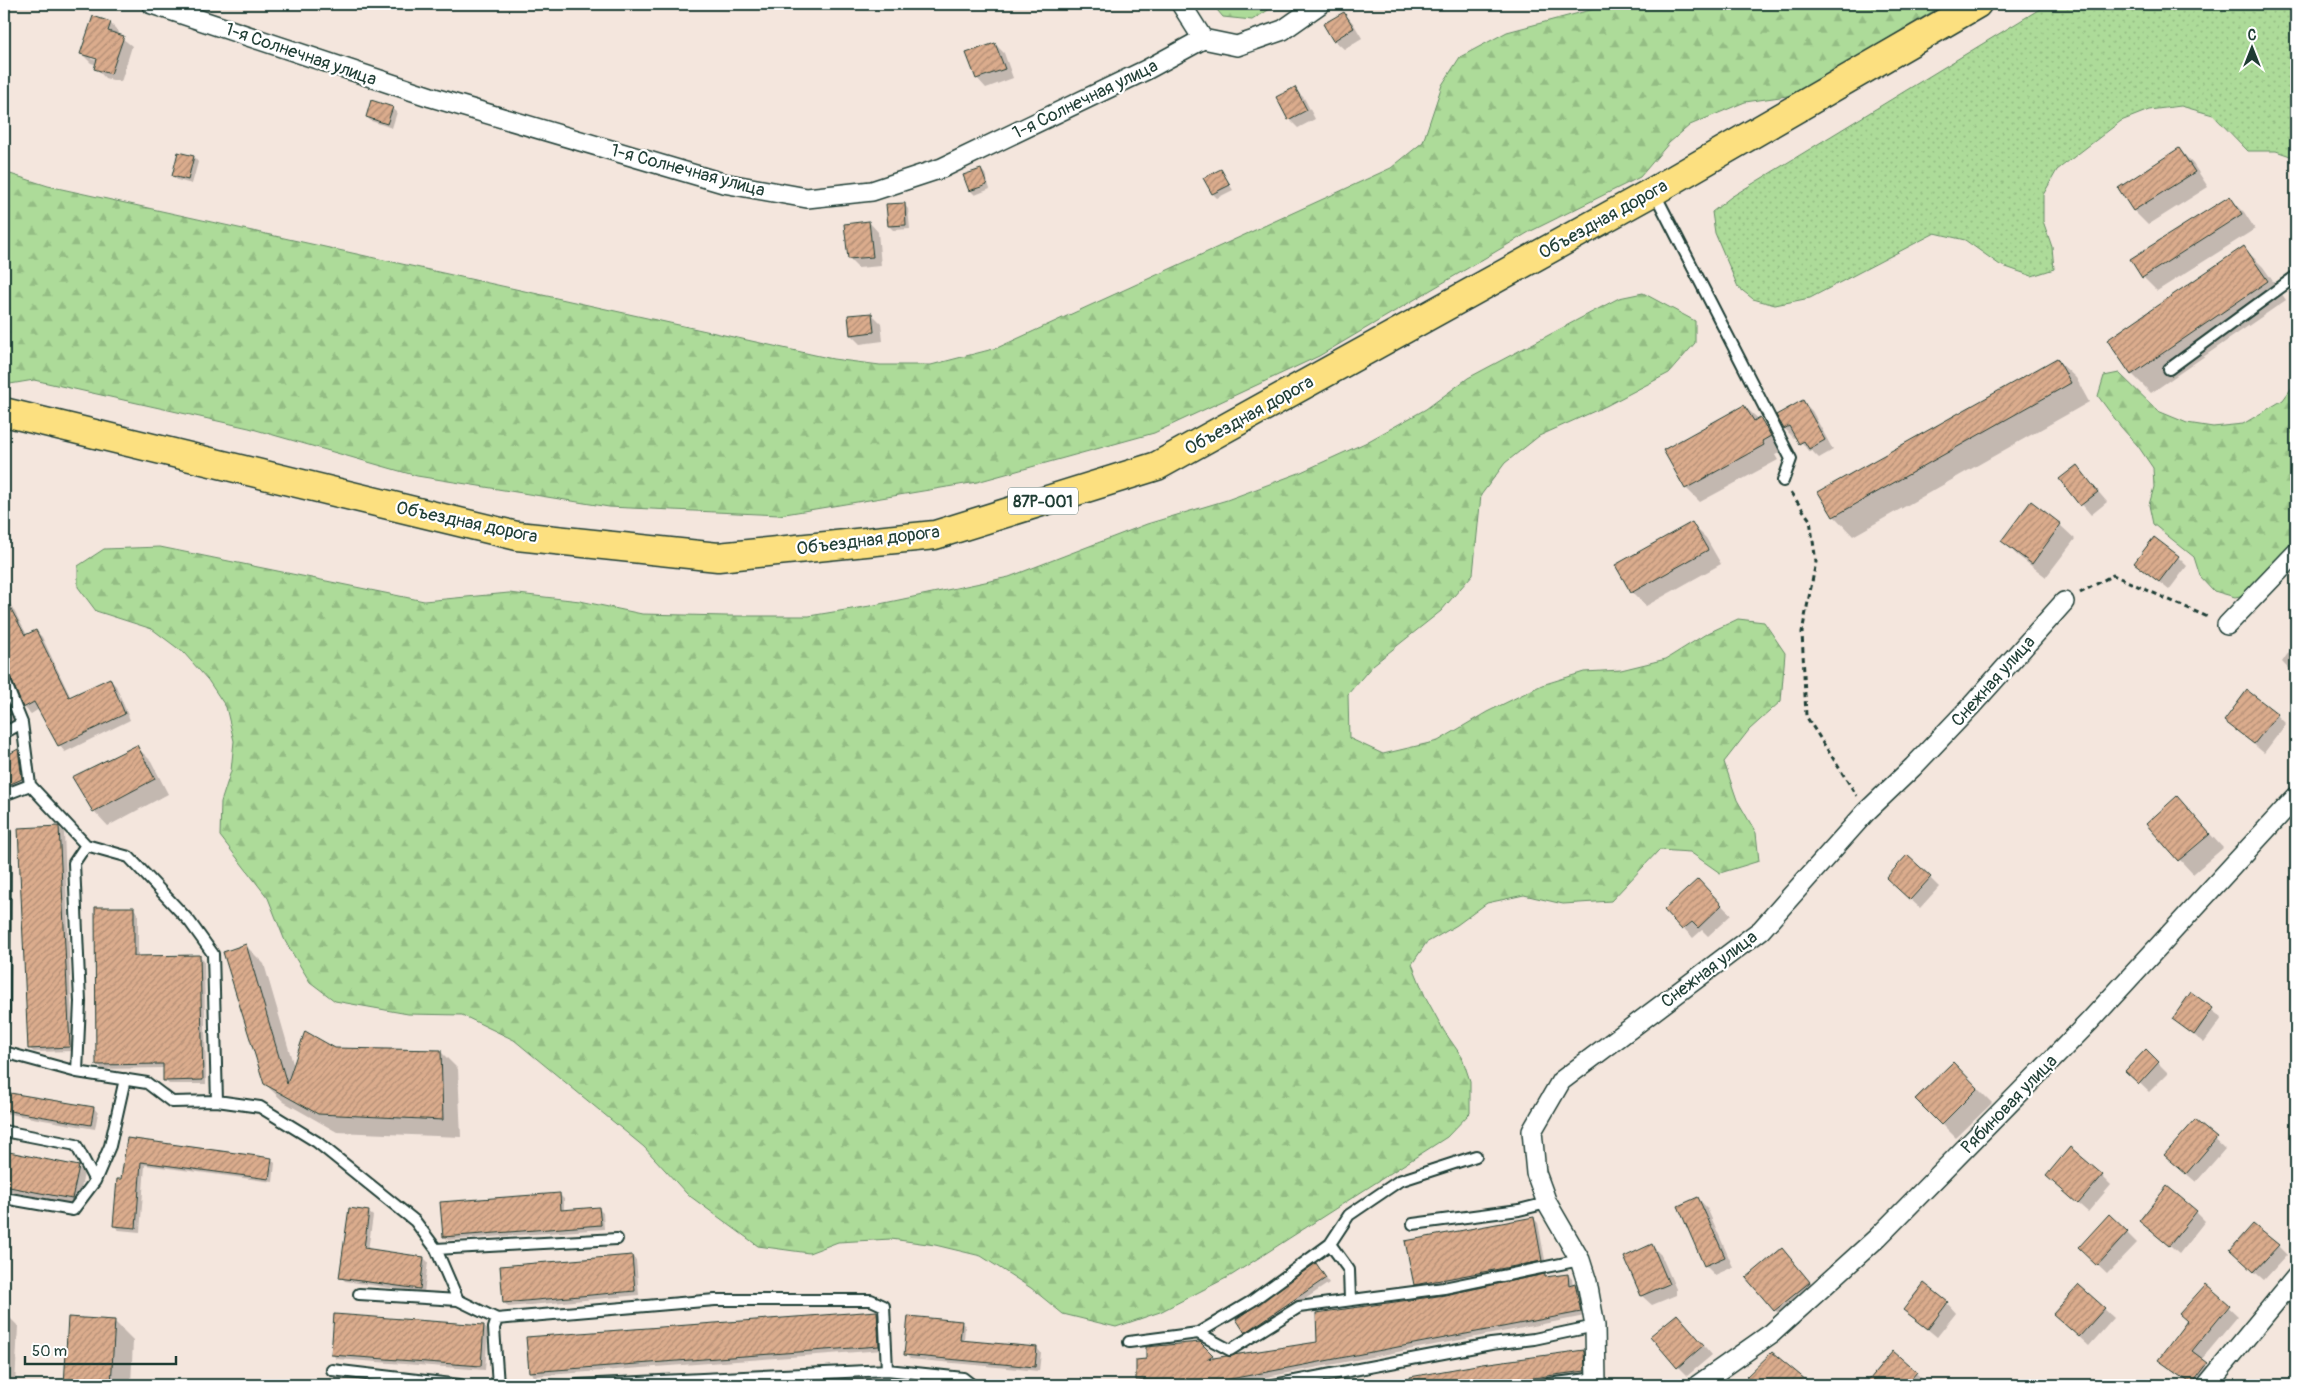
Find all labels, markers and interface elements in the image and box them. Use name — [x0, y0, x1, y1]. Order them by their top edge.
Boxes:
street label: 1-я Солнечная улица — [222, 18, 380, 91]
north arrow — [2228, 22, 2278, 72]
text: С — [2248, 27, 2257, 44]
street label: 1-я Солнечная улица — [1009, 54, 1162, 145]
street label: 1-я Солнечная улица — [608, 139, 768, 202]
street label: Объездная дорога — [1535, 174, 1672, 264]
street label: Объездная дорога — [1181, 370, 1318, 460]
road number: 87Р-001 — [1008, 488, 1078, 514]
street label: Объездная дорога — [394, 496, 540, 549]
street label: Объездная дорога — [795, 520, 941, 561]
street label: Снежная улица — [1946, 631, 2040, 732]
street label: Снежная улица — [1656, 926, 1762, 1013]
street label: Рябиновая улица — [1956, 1050, 2062, 1159]
scale bar — [25, 1334, 176, 1366]
text: 50 m — [32, 1342, 67, 1361]

